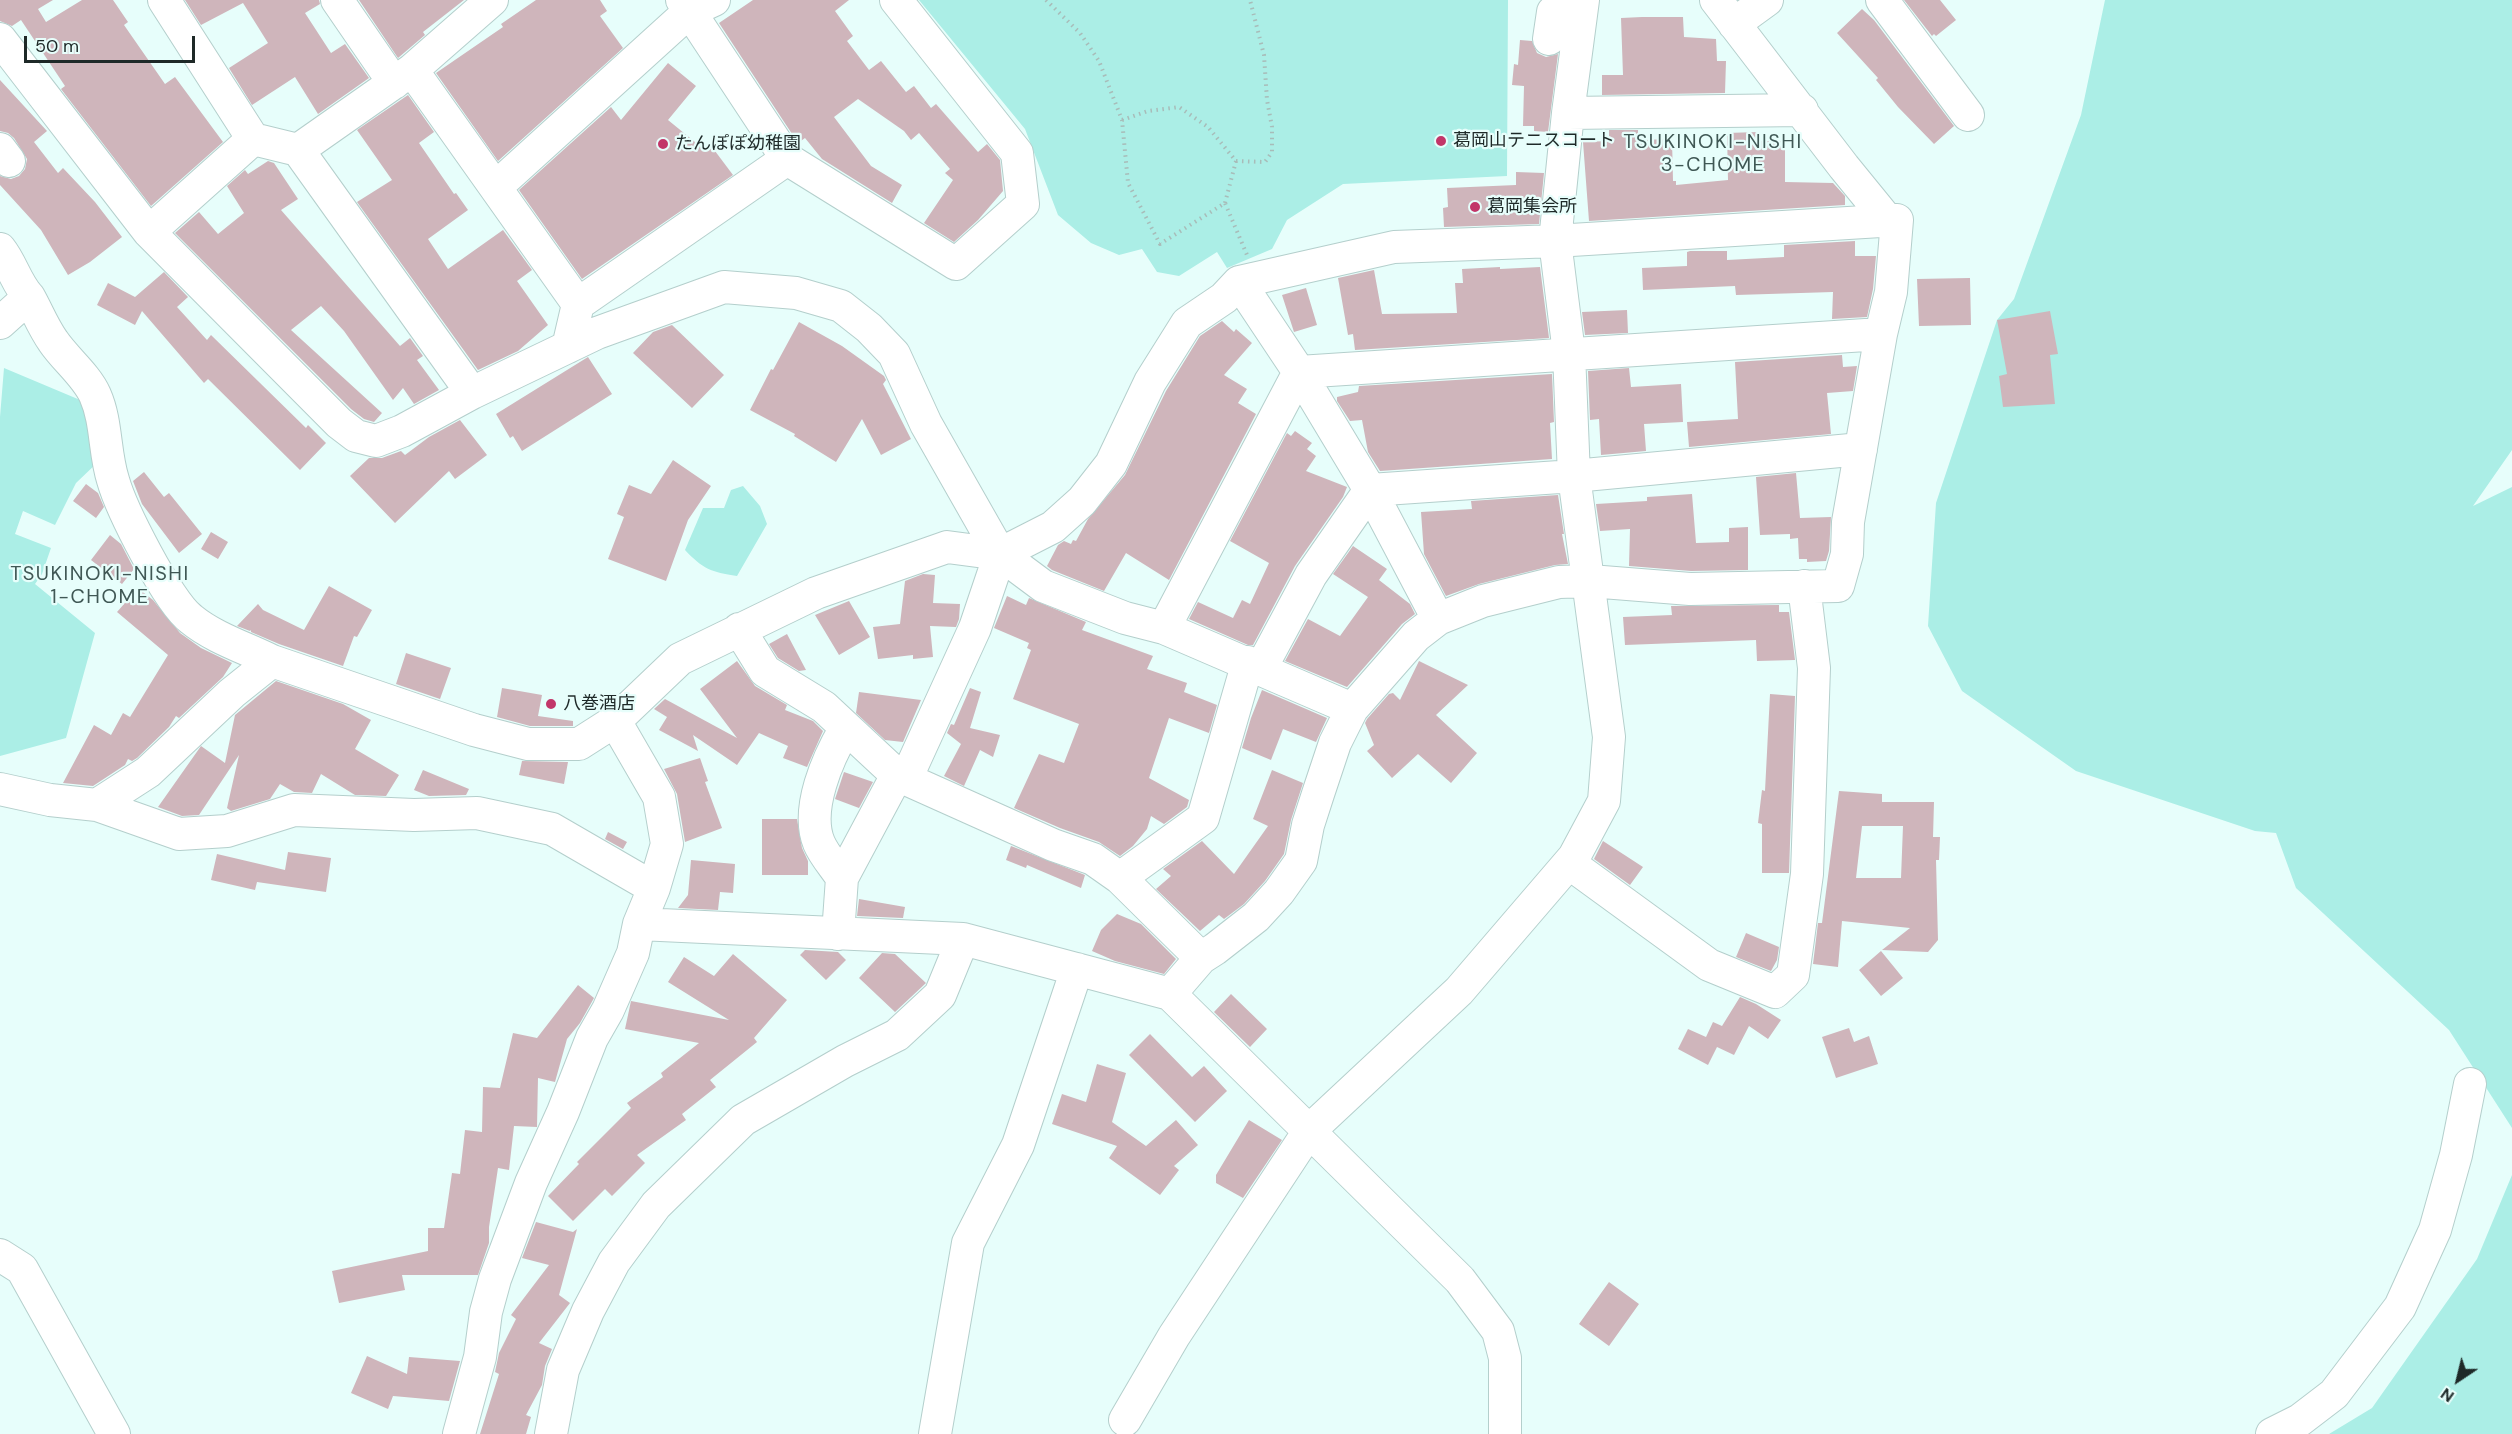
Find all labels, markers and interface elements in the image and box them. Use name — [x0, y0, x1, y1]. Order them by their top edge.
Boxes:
scale bar — [27, 24, 198, 62]
text: 50 m — [35, 34, 79, 58]
place label: 葛岡山テニスコート — [1453, 130, 1615, 152]
district label: TSUKINOKI-NISHI 3-CHOME — [1623, 131, 1803, 178]
place label: たんぽぽ幼稚園 — [675, 133, 801, 155]
marker: 葛岡山テニスコート — [1434, 134, 1448, 148]
marker: たんぽぽ幼稚園 — [656, 137, 670, 151]
place label: 葛岡集会所 — [1487, 196, 1577, 218]
marker: 葛岡集会所 — [1468, 200, 1482, 214]
district label: TSUKINOKI-NISHI 1-CHOME — [10, 563, 190, 610]
place label: 八巻酒店 — [563, 693, 635, 715]
marker: 八巻酒店 — [544, 697, 558, 711]
north arrow — [2428, 1350, 2488, 1410]
text: N — [2437, 1383, 2458, 1407]

